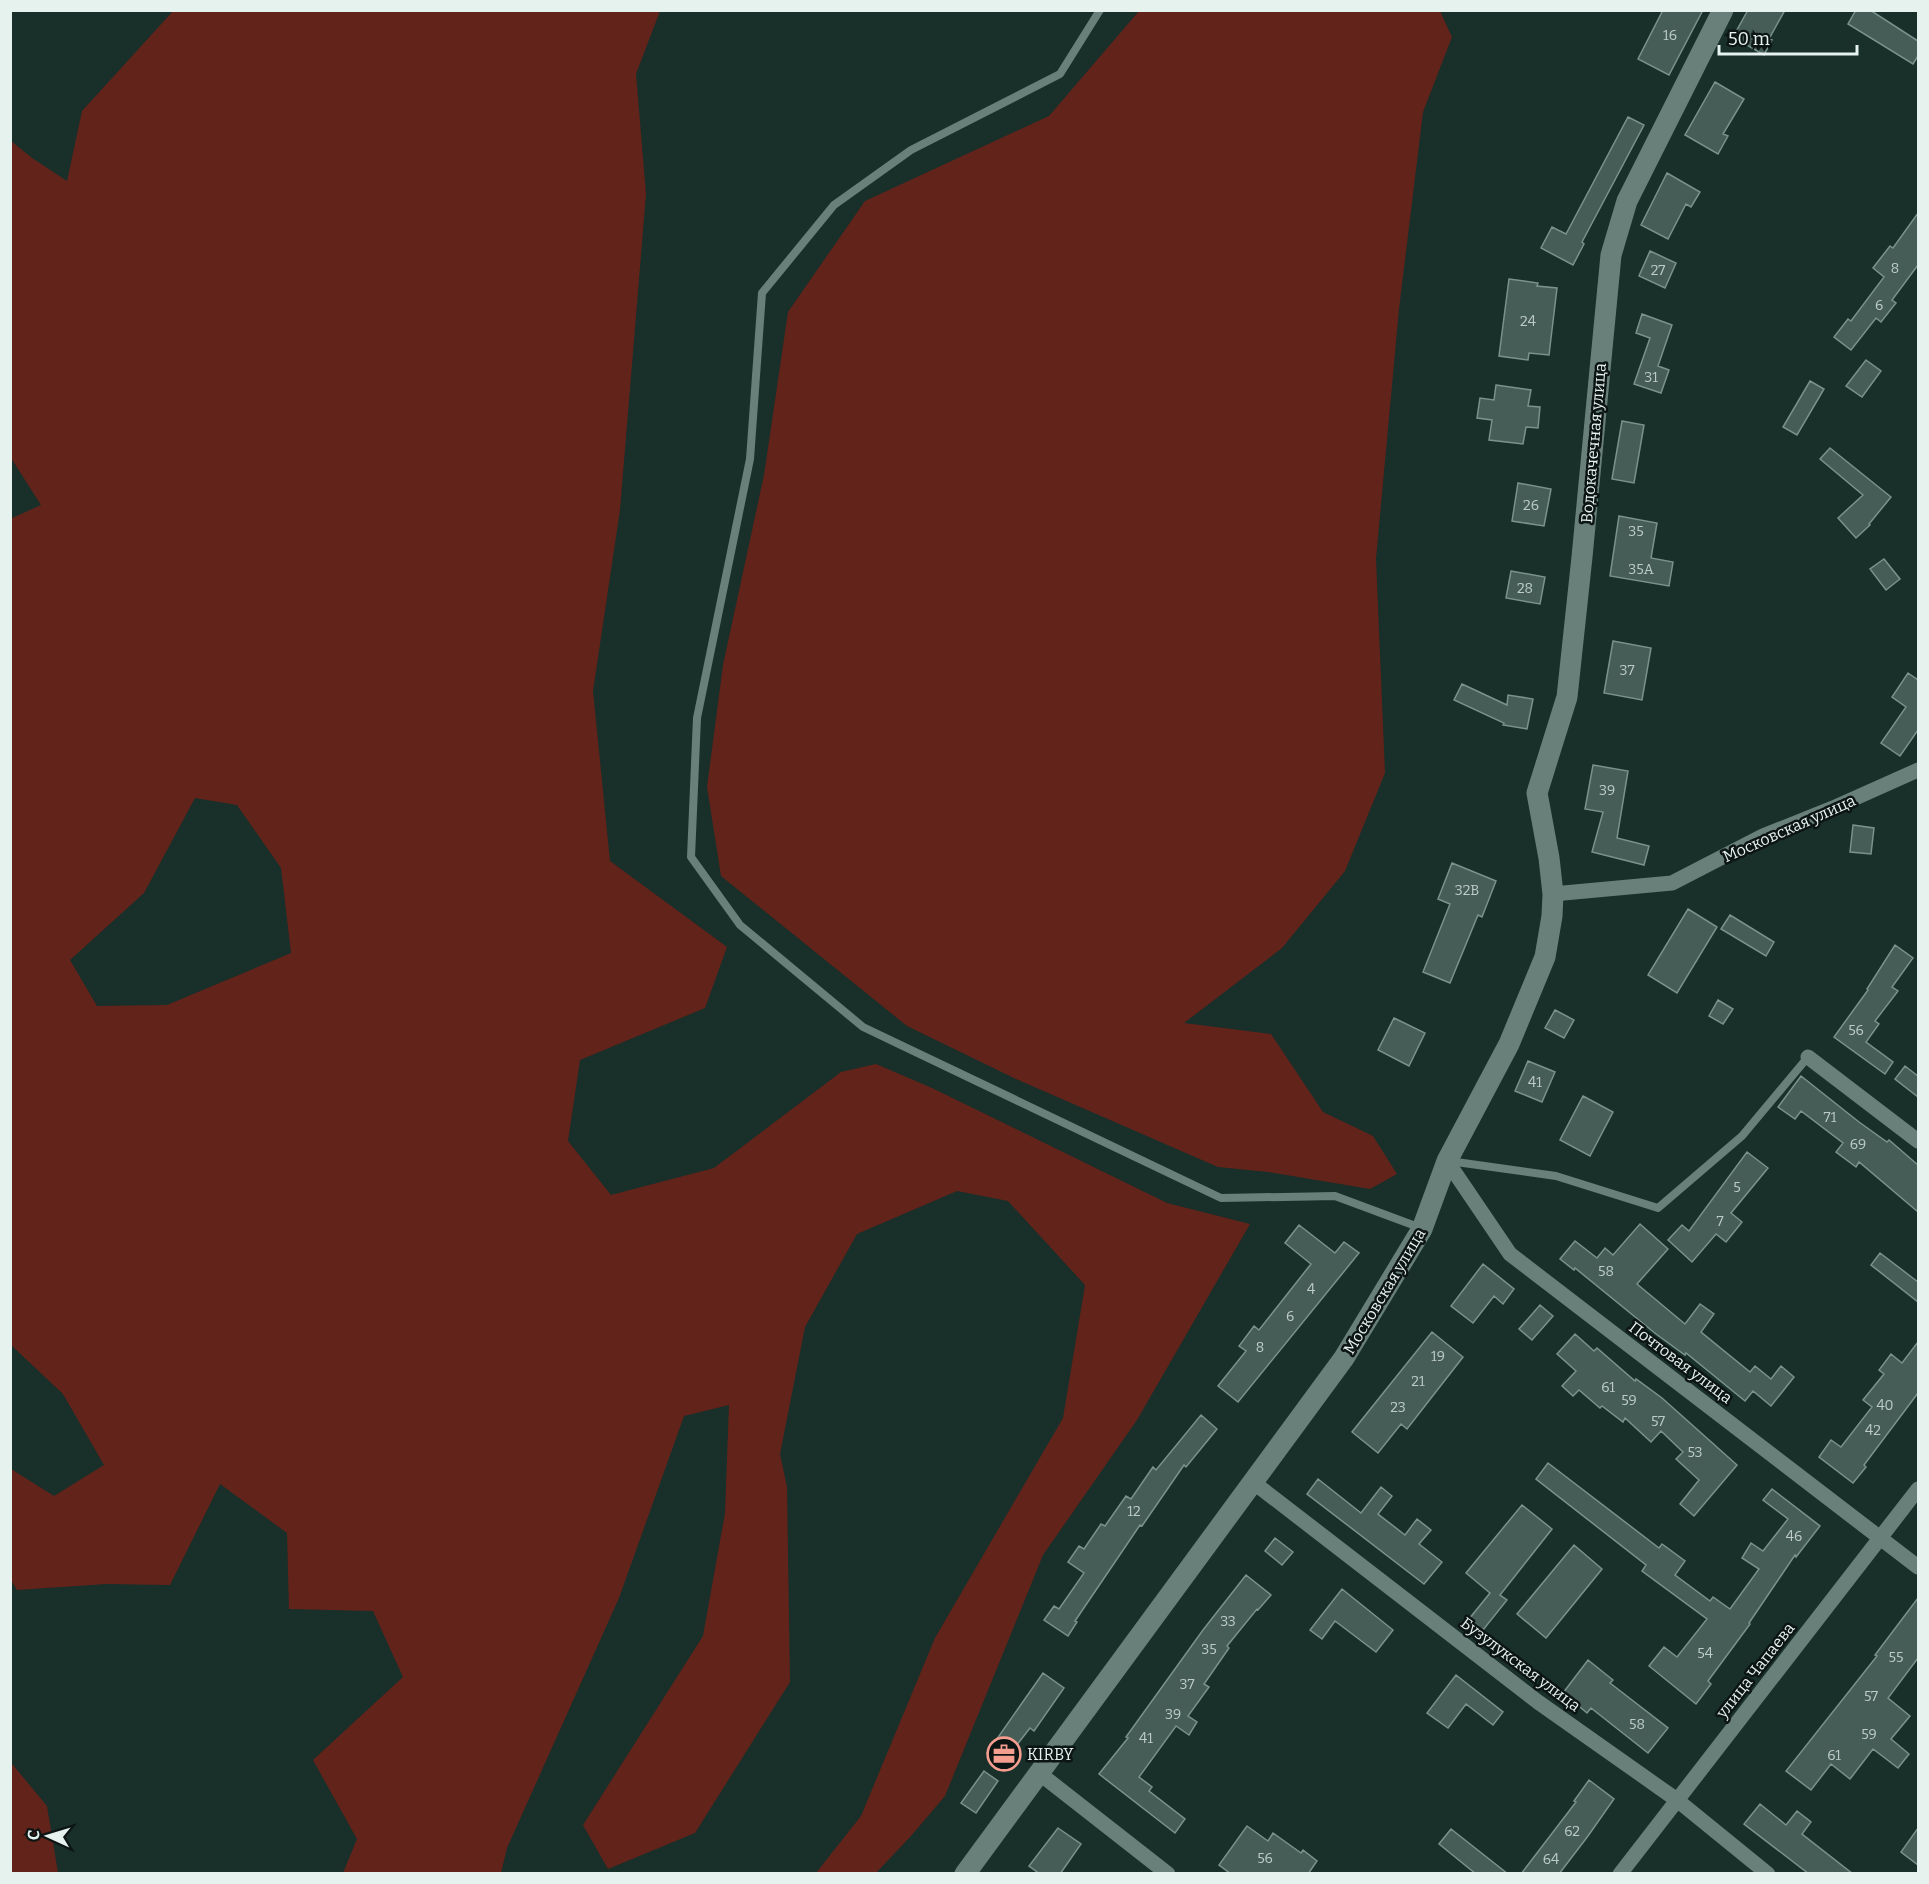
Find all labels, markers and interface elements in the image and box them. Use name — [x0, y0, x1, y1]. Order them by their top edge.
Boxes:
scale bar — [1719, 18, 1857, 56]
house number: 16 — [1663, 27, 1677, 44]
text: 50 m — [1728, 28, 1770, 50]
house number: 8 — [1891, 260, 1899, 277]
house number: 27 — [1651, 262, 1665, 279]
house number: 6 — [1875, 297, 1883, 314]
house number: 24 — [1520, 313, 1536, 330]
street label: Водокачечная улица — [1577, 362, 1610, 524]
house number: 31 — [1644, 369, 1658, 386]
house number: 26 — [1523, 497, 1539, 514]
house number: 35 — [1628, 523, 1644, 540]
house number: 35А — [1628, 561, 1654, 578]
house number: 28 — [1517, 580, 1533, 597]
house number: 37 — [1619, 662, 1635, 679]
house number: 39 — [1599, 782, 1615, 799]
street label: Московская улица — [1720, 791, 1859, 866]
house number: 32В — [1455, 882, 1479, 899]
house number: 56 — [1848, 1022, 1864, 1039]
house number: 41 — [1528, 1074, 1542, 1091]
house number: 71 — [1824, 1109, 1837, 1126]
house number: 69 — [1850, 1136, 1866, 1153]
house number: 5 — [1733, 1179, 1741, 1196]
house number: 7 — [1716, 1213, 1724, 1230]
street label: Московская улица — [1339, 1225, 1430, 1358]
house number: 58 — [1598, 1263, 1614, 1280]
house number: 4 — [1307, 1281, 1315, 1298]
house number: 6 — [1286, 1308, 1294, 1325]
street label: Почтовая улица — [1625, 1317, 1736, 1408]
house number: 8 — [1256, 1339, 1264, 1356]
house number: 19 — [1431, 1348, 1445, 1365]
house number: 21 — [1411, 1373, 1425, 1390]
house number: 61 — [1601, 1379, 1615, 1396]
house number: 59 — [1621, 1392, 1637, 1409]
house number: 40 — [1876, 1397, 1894, 1414]
house number: 23 — [1390, 1399, 1406, 1416]
house number: 57 — [1651, 1413, 1665, 1430]
house number: 42 — [1865, 1422, 1881, 1439]
house number: 53 — [1687, 1444, 1703, 1461]
house number: 12 — [1127, 1503, 1141, 1520]
house number: 46 — [1786, 1528, 1802, 1545]
house number: 33 — [1220, 1613, 1236, 1630]
street label: Бузулукская улица — [1457, 1613, 1584, 1716]
street label: улица Чапаева — [1712, 1619, 1799, 1723]
house number: 35 — [1201, 1641, 1217, 1658]
house number: 54 — [1697, 1645, 1713, 1662]
house number: 55 — [1889, 1649, 1903, 1666]
house number: 37 — [1179, 1676, 1195, 1693]
house number: 57 — [1864, 1688, 1878, 1705]
house number: 39 — [1165, 1706, 1181, 1723]
house number: 58 — [1629, 1716, 1645, 1733]
house number: 59 — [1861, 1726, 1877, 1743]
house number: 41 — [1139, 1730, 1153, 1747]
office icon: KIRBY — [986, 1736, 1022, 1772]
place label: KIRBY — [1027, 1745, 1074, 1764]
house number: 61 — [1827, 1747, 1841, 1764]
north arrow — [18, 1806, 78, 1866]
house number: 62 — [1564, 1823, 1580, 1840]
text: С — [24, 1829, 43, 1841]
house number: 56 — [1257, 1850, 1273, 1867]
house number: 64 — [1543, 1851, 1559, 1868]

